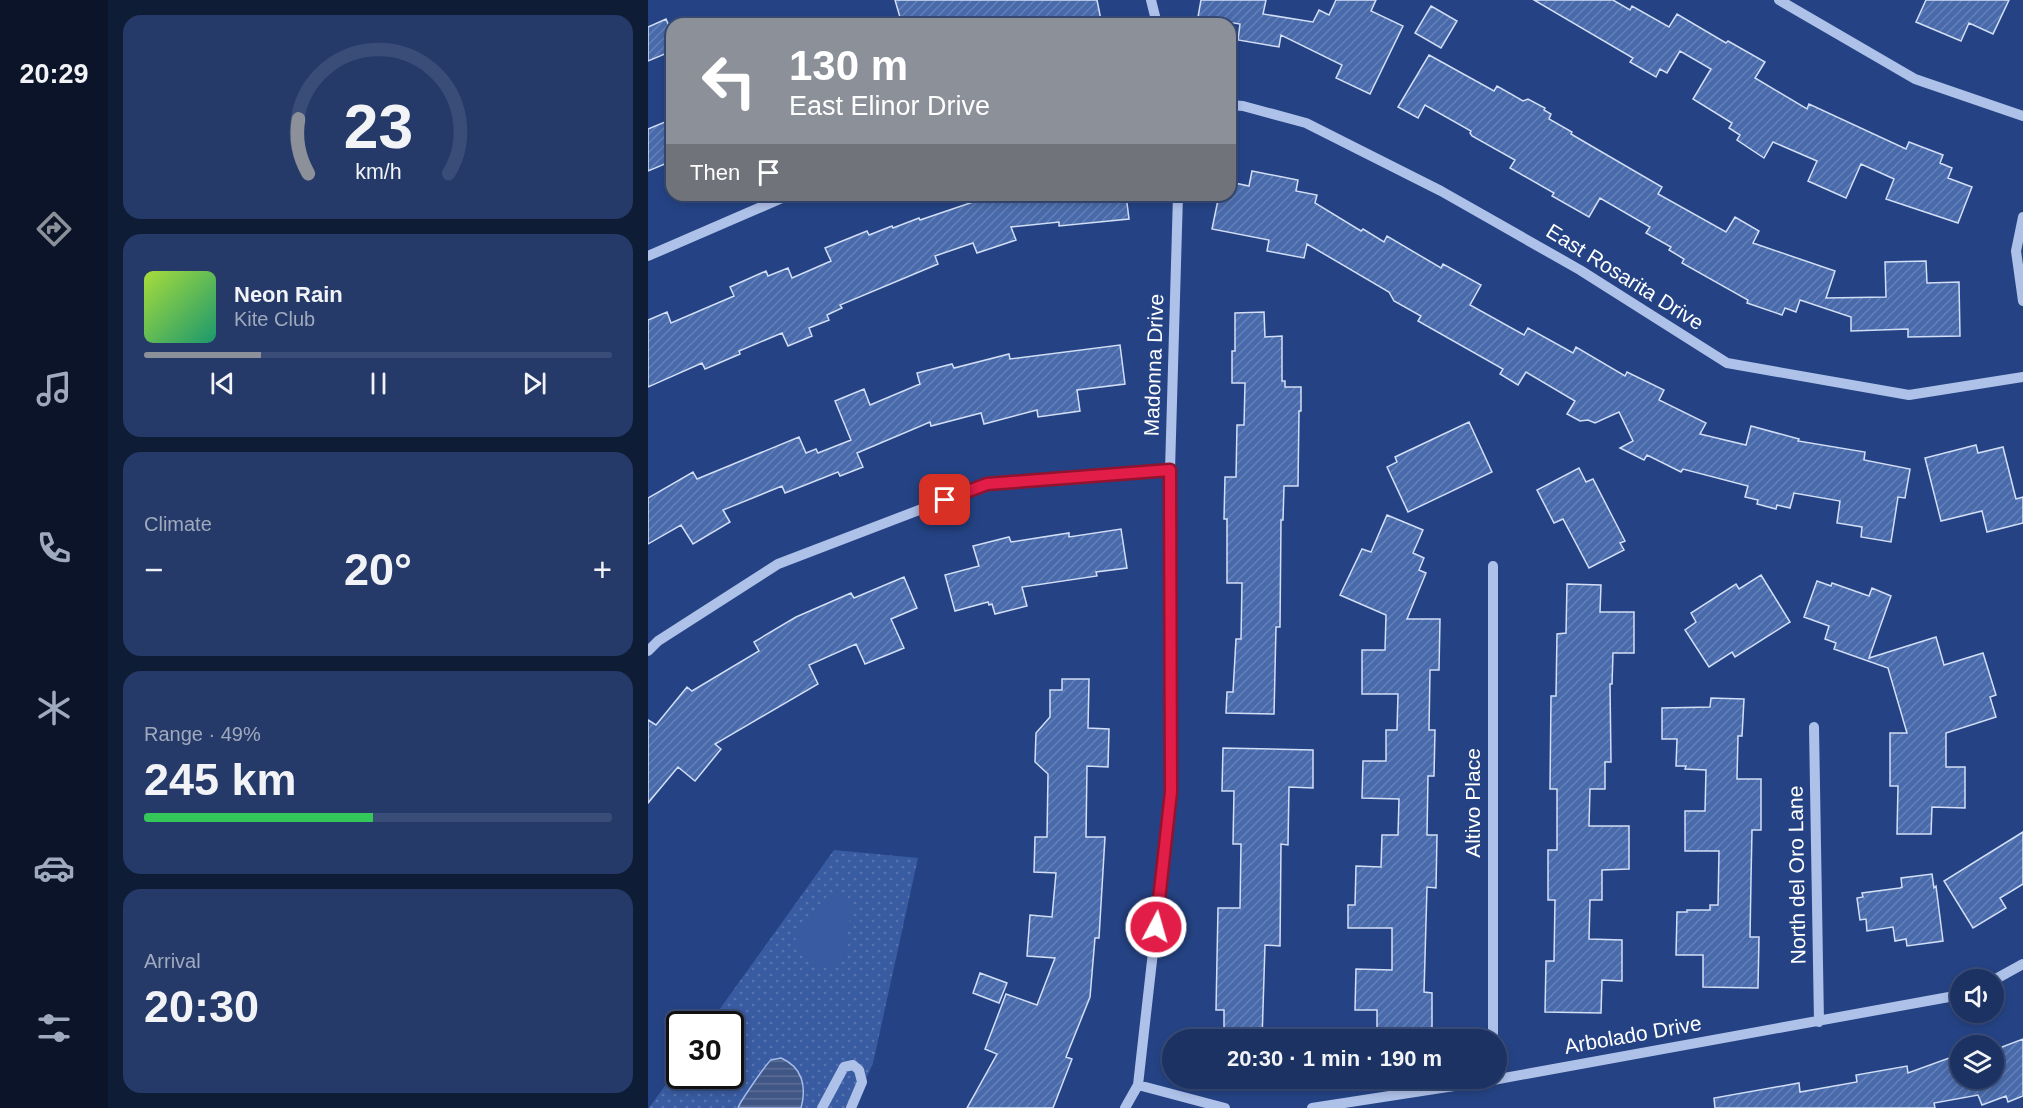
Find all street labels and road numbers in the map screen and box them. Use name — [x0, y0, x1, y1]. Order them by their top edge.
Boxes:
street label: East Rosarita Drive — [1542, 219, 1708, 334]
street label: Madonna Drive — [1140, 293, 1167, 437]
street label: Altivo Place — [1461, 748, 1484, 858]
street label: North del Oro Lane — [1783, 786, 1810, 965]
street label: Arbolado Drive — [1563, 1011, 1703, 1058]

